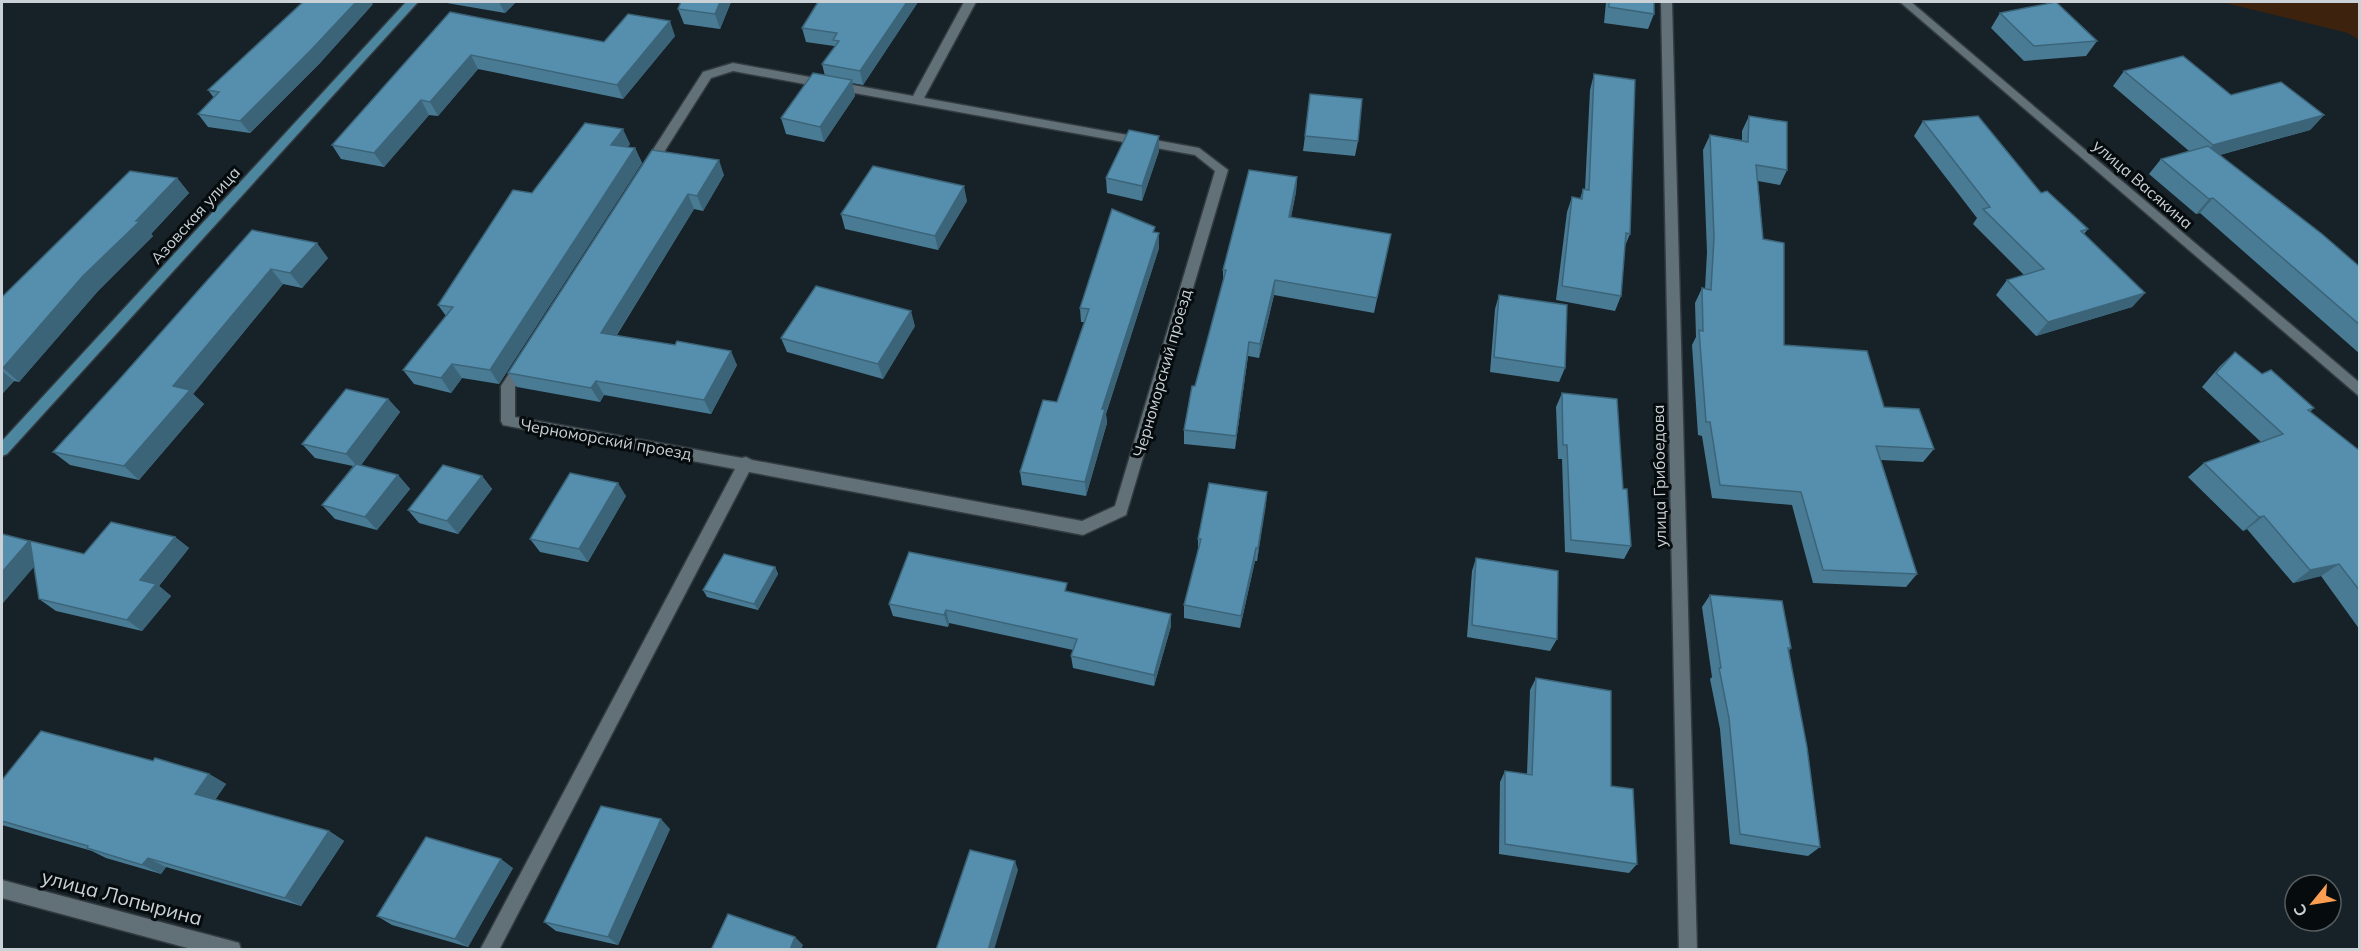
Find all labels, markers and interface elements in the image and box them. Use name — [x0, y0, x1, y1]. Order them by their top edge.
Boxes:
street label: улица Васякина — [2089, 135, 2197, 233]
street label: Азовская улица — [146, 162, 244, 268]
street label: Черноморский проезд — [1128, 286, 1196, 459]
street label: улица Грибоедова — [1648, 404, 1670, 548]
street label: Черноморский проезд — [519, 414, 694, 464]
street label: улица Лопырина — [39, 864, 205, 930]
north arrow — [2283, 873, 2343, 933]
text: С — [2289, 901, 2311, 920]

